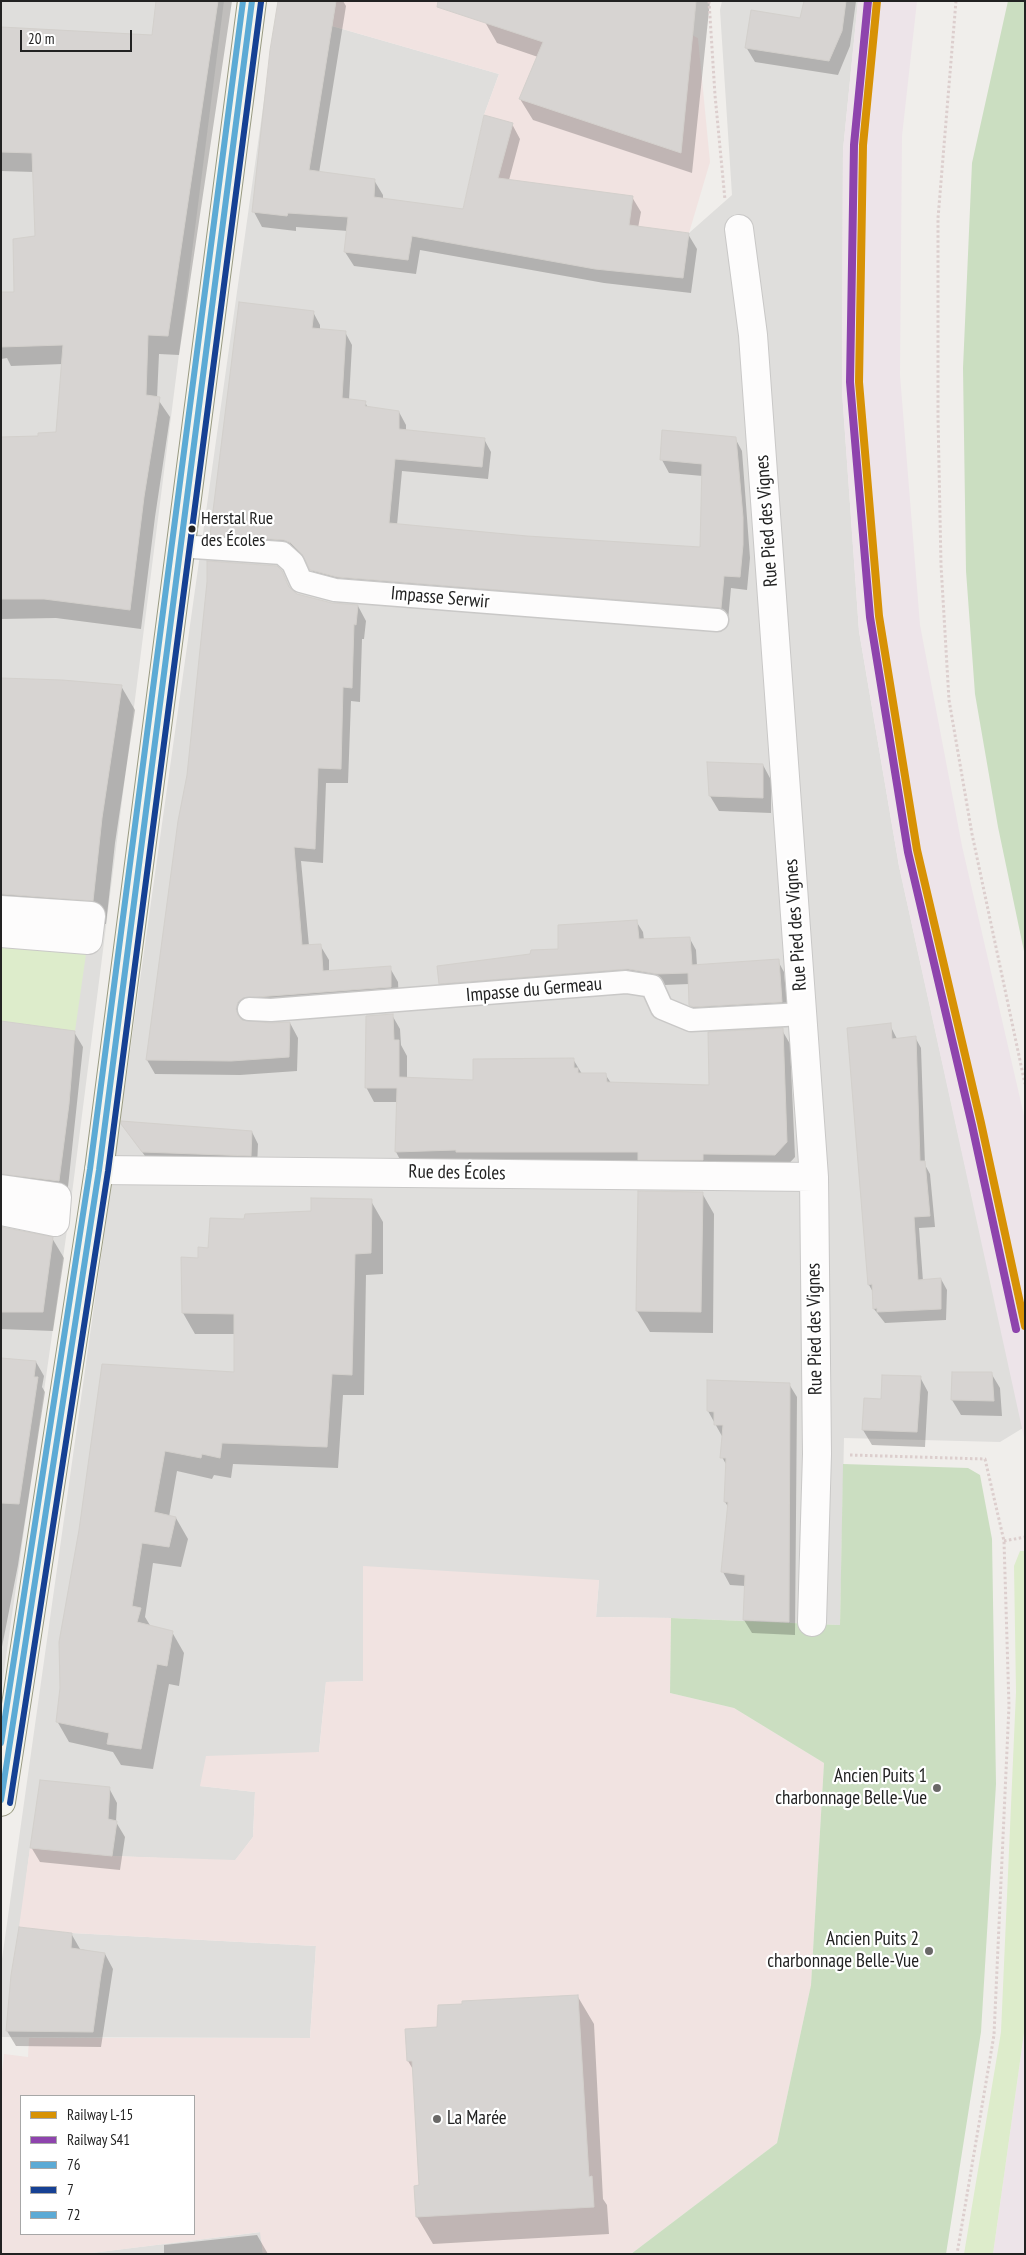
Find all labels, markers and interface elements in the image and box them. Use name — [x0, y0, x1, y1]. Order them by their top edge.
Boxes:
scale bar — [22, 20, 135, 52]
text: 20 m — [28, 29, 54, 48]
street label: Rue Pied des Vignes — [751, 454, 783, 588]
place label: Herstal Rue des Écoles — [201, 508, 273, 550]
marker: Herstal Rue des Écoles — [187, 524, 197, 534]
street label: Impasse Serwir — [390, 582, 490, 614]
street label: Rue Pied des Vignes — [780, 858, 812, 992]
street label: Impasse du Germeau — [465, 973, 603, 1007]
street label: Rue des Écoles — [408, 1161, 506, 1185]
street label: Rue Pied des Vignes — [802, 1263, 828, 1395]
place label: Ancien Puits 1 charbonnage Belle-Vue — [775, 1766, 927, 1810]
marker: Ancien Puits 1 charbonnage Belle-Vue — [931, 1782, 943, 1794]
place label: Ancien Puits 2 charbonnage Belle-Vue — [767, 1929, 919, 1973]
marker: Ancien Puits 2 charbonnage Belle-Vue — [923, 1945, 935, 1957]
legend — [20, 2095, 195, 2235]
text: Railway L-15 — [67, 2105, 133, 2124]
place label: La Marée — [447, 2108, 507, 2130]
marker: La Marée — [431, 2113, 443, 2125]
text: Railway S41 — [67, 2130, 130, 2149]
text: 76 — [67, 2155, 81, 2174]
text: 7 — [67, 2180, 74, 2199]
text: 72 — [67, 2205, 81, 2224]

